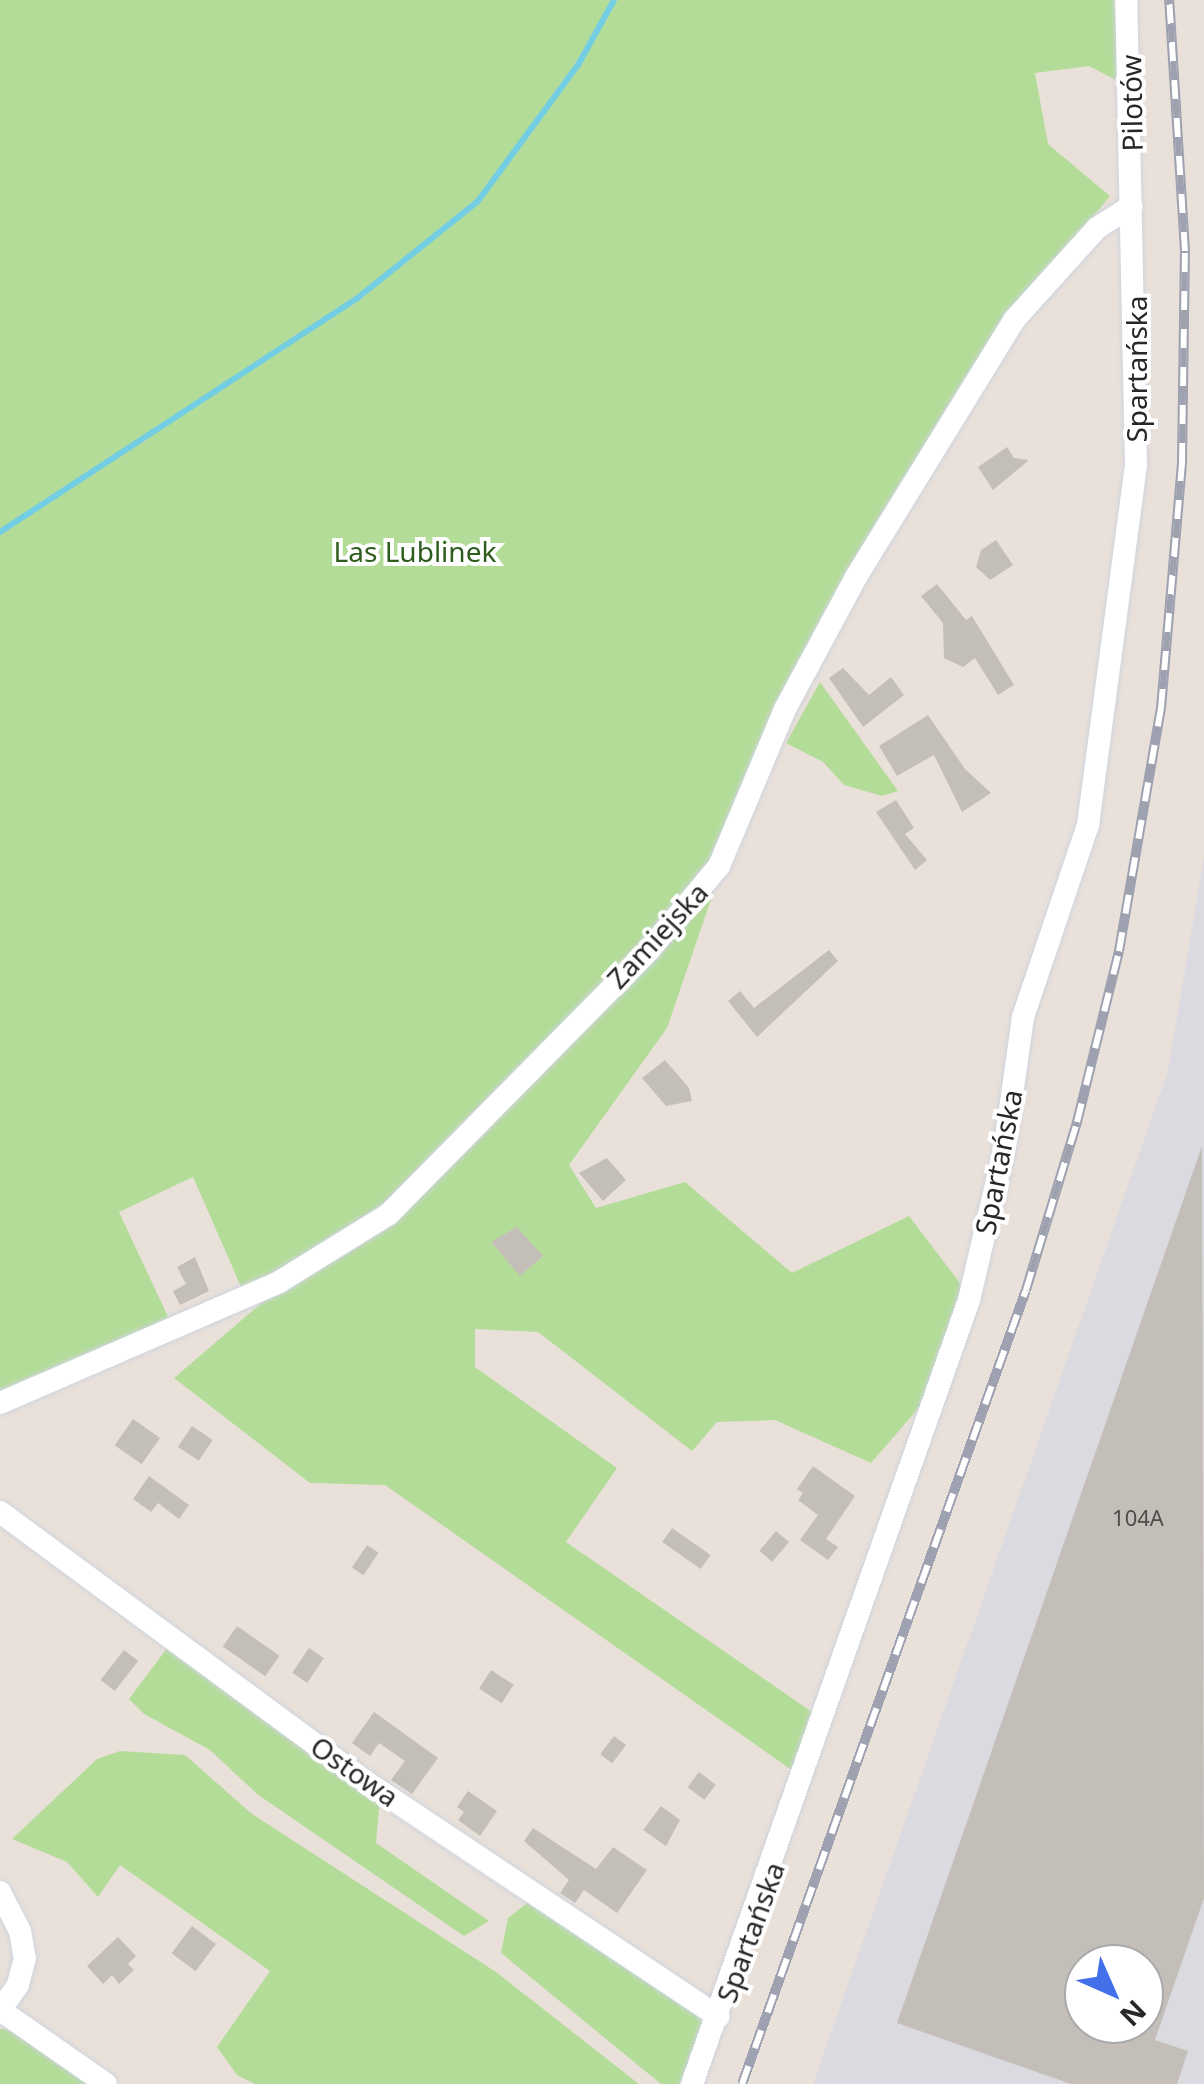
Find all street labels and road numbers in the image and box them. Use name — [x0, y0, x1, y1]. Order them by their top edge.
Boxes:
street label: Pilotów — [1113, 54, 1149, 152]
street label: Spartańska — [1119, 295, 1153, 443]
street label: Zamiejska — [600, 875, 714, 995]
street label: Spartańska — [967, 1087, 1029, 1237]
street label: Ostowa — [305, 1729, 405, 1813]
street label: Spartańska — [709, 1857, 791, 2007]

